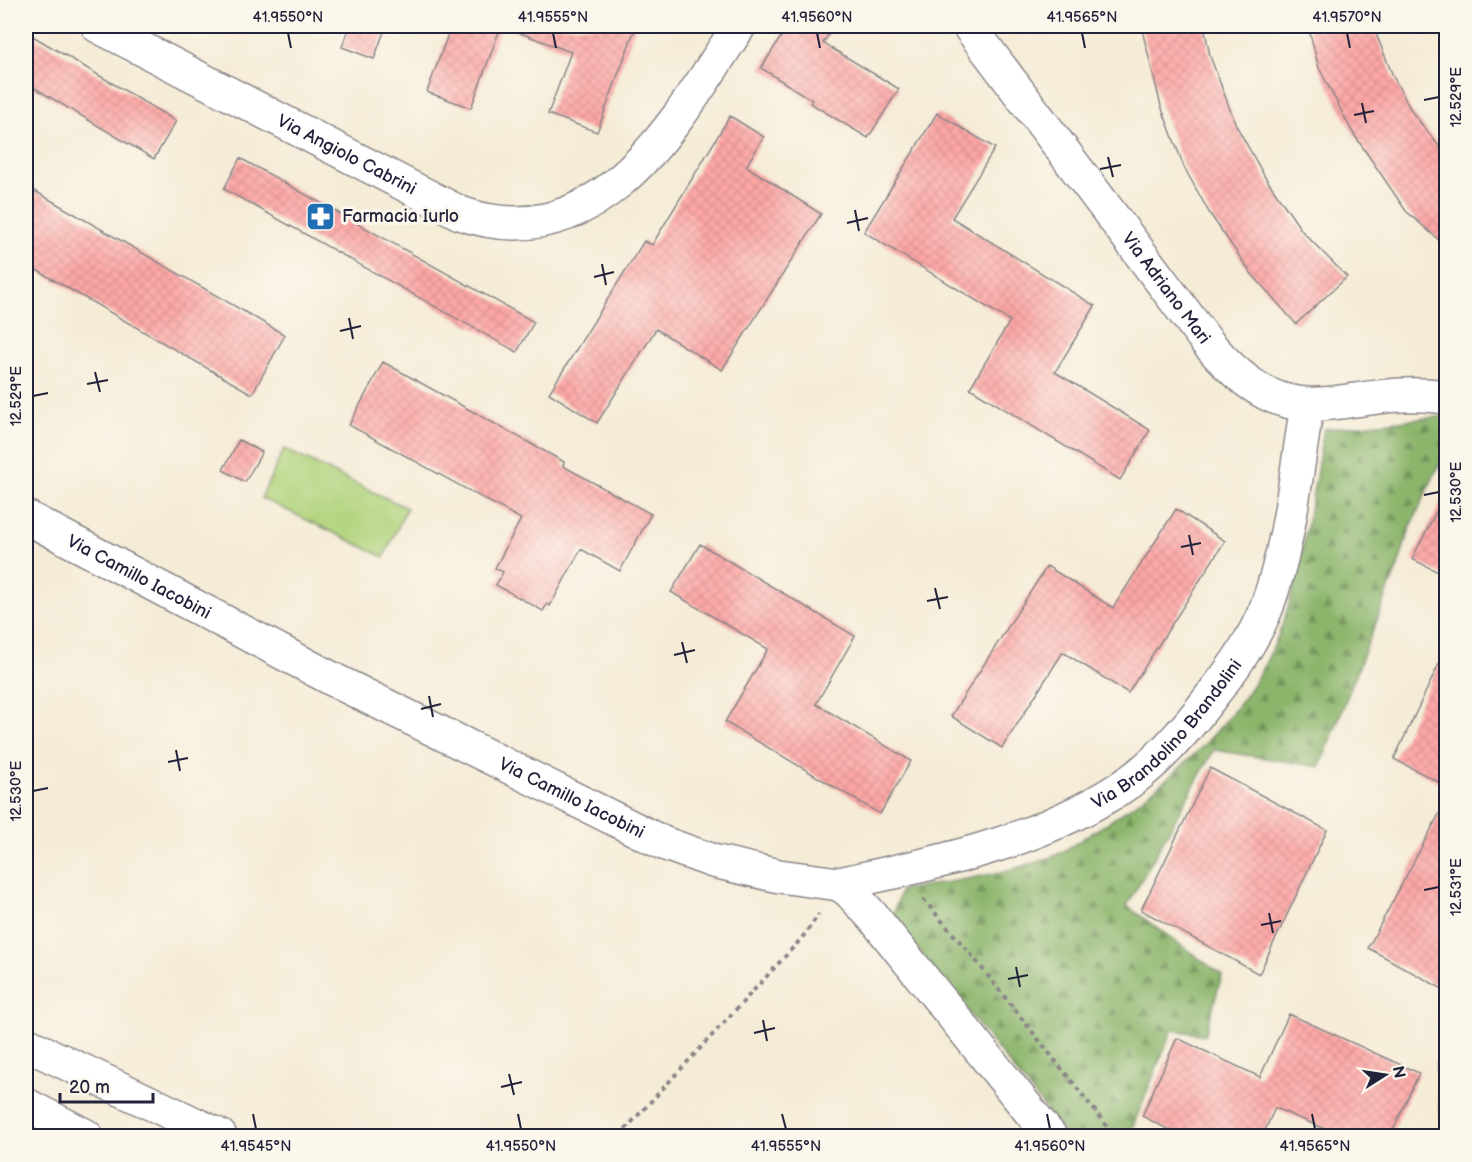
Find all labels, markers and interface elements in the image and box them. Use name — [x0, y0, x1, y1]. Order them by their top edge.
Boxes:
text: 41.9550°N — [253, 8, 323, 27]
text: 41.9555°N — [518, 8, 588, 27]
text: 41.9560°N — [781, 8, 853, 27]
text: 41.9565°N — [1047, 8, 1117, 27]
text: 41.9570°N — [1312, 8, 1382, 27]
text: 12.529°E — [1447, 67, 1466, 127]
street label: Via Angiolo Cabrini — [273, 110, 420, 200]
pharmacy icon: Farmacia Iurlo — [305, 200, 337, 232]
place label: Farmacia Iurlo — [342, 206, 459, 227]
street label: Via Adriano Mari — [1117, 228, 1215, 348]
text: 12.529°E — [7, 366, 26, 426]
text: 12.530°E — [1447, 461, 1466, 523]
street label: Via Camillo Iacobini — [63, 531, 215, 624]
street label: Via Brandolino Brandolini — [1088, 655, 1246, 814]
street label: Via Camillo Iacobini — [495, 753, 648, 843]
text: 12.530°E — [7, 760, 26, 822]
text: 12.531°E — [1447, 858, 1466, 916]
north arrow — [1355, 1045, 1415, 1105]
text: N — [1388, 1064, 1409, 1080]
scale bar — [60, 1066, 153, 1104]
text: 20 m — [69, 1077, 110, 1098]
text: 41.9545°N — [221, 1137, 291, 1156]
text: 41.9550°N — [486, 1137, 556, 1156]
text: 41.9555°N — [751, 1137, 821, 1156]
text: 41.9560°N — [1014, 1137, 1086, 1156]
text: 41.9565°N — [1280, 1137, 1350, 1156]

